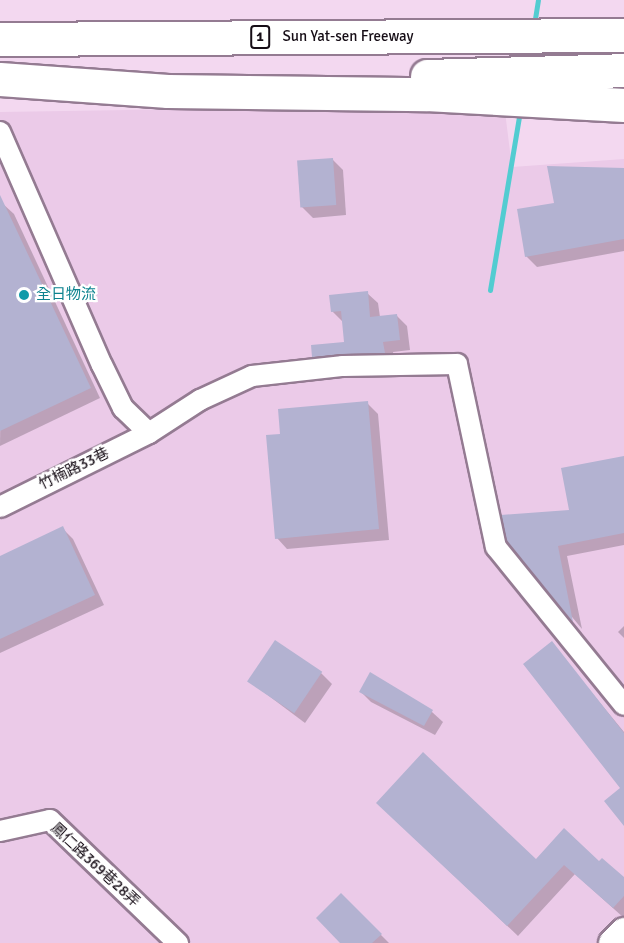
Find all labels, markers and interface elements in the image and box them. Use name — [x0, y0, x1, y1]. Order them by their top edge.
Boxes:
road number: 1 — [250, 26, 270, 48]
street label: Sun Yat-sen Freeway — [282, 28, 414, 46]
place label: 全日物流 — [36, 286, 96, 304]
marker: 全日物流 — [17, 288, 31, 302]
street label: 竹楠路33巷 — [36, 444, 112, 494]
street label: 鳳仁路369巷28弄 — [47, 819, 143, 911]

